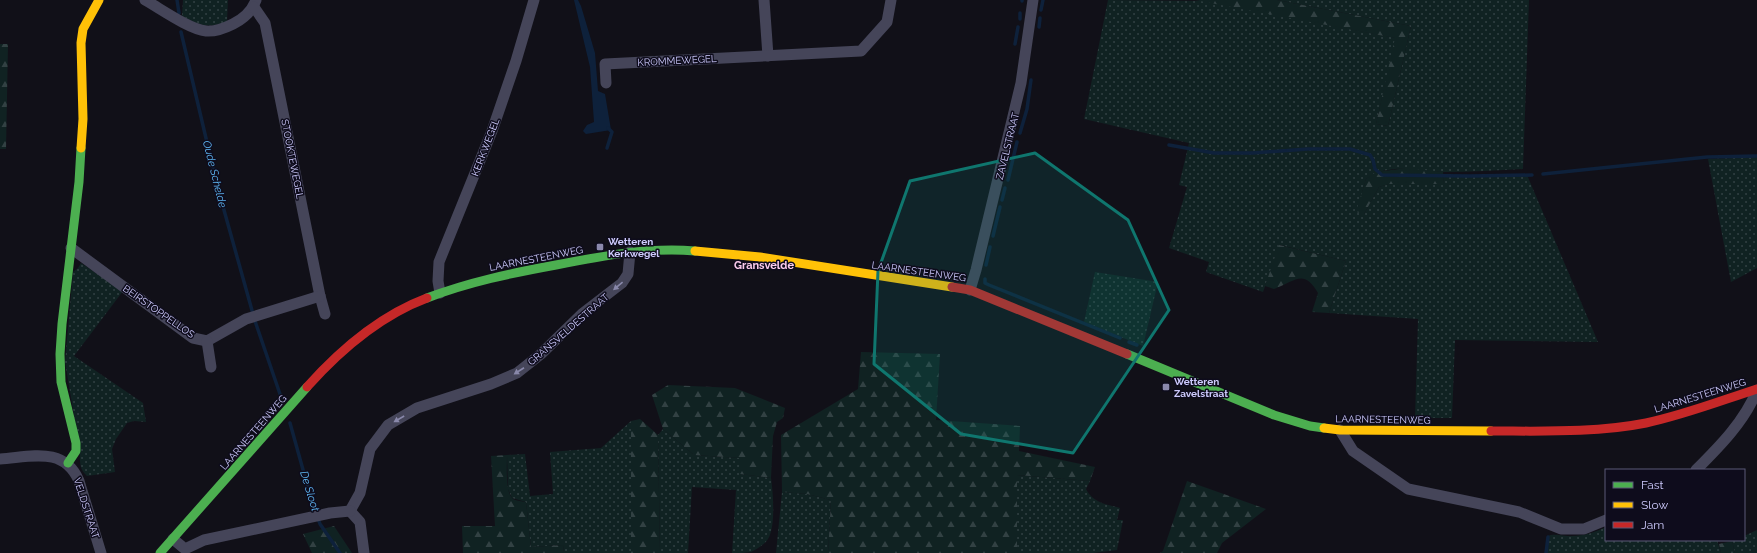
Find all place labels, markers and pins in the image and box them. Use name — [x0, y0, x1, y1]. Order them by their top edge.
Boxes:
place label: Wetteren Kerkwegel — [608, 236, 660, 259]
marker: Wetteren Kerkwegel — [595, 242, 605, 252]
place label: Wetteren Zavelstraat — [1174, 376, 1228, 399]
marker: Wetteren Zavelstraat — [1161, 382, 1171, 392]

